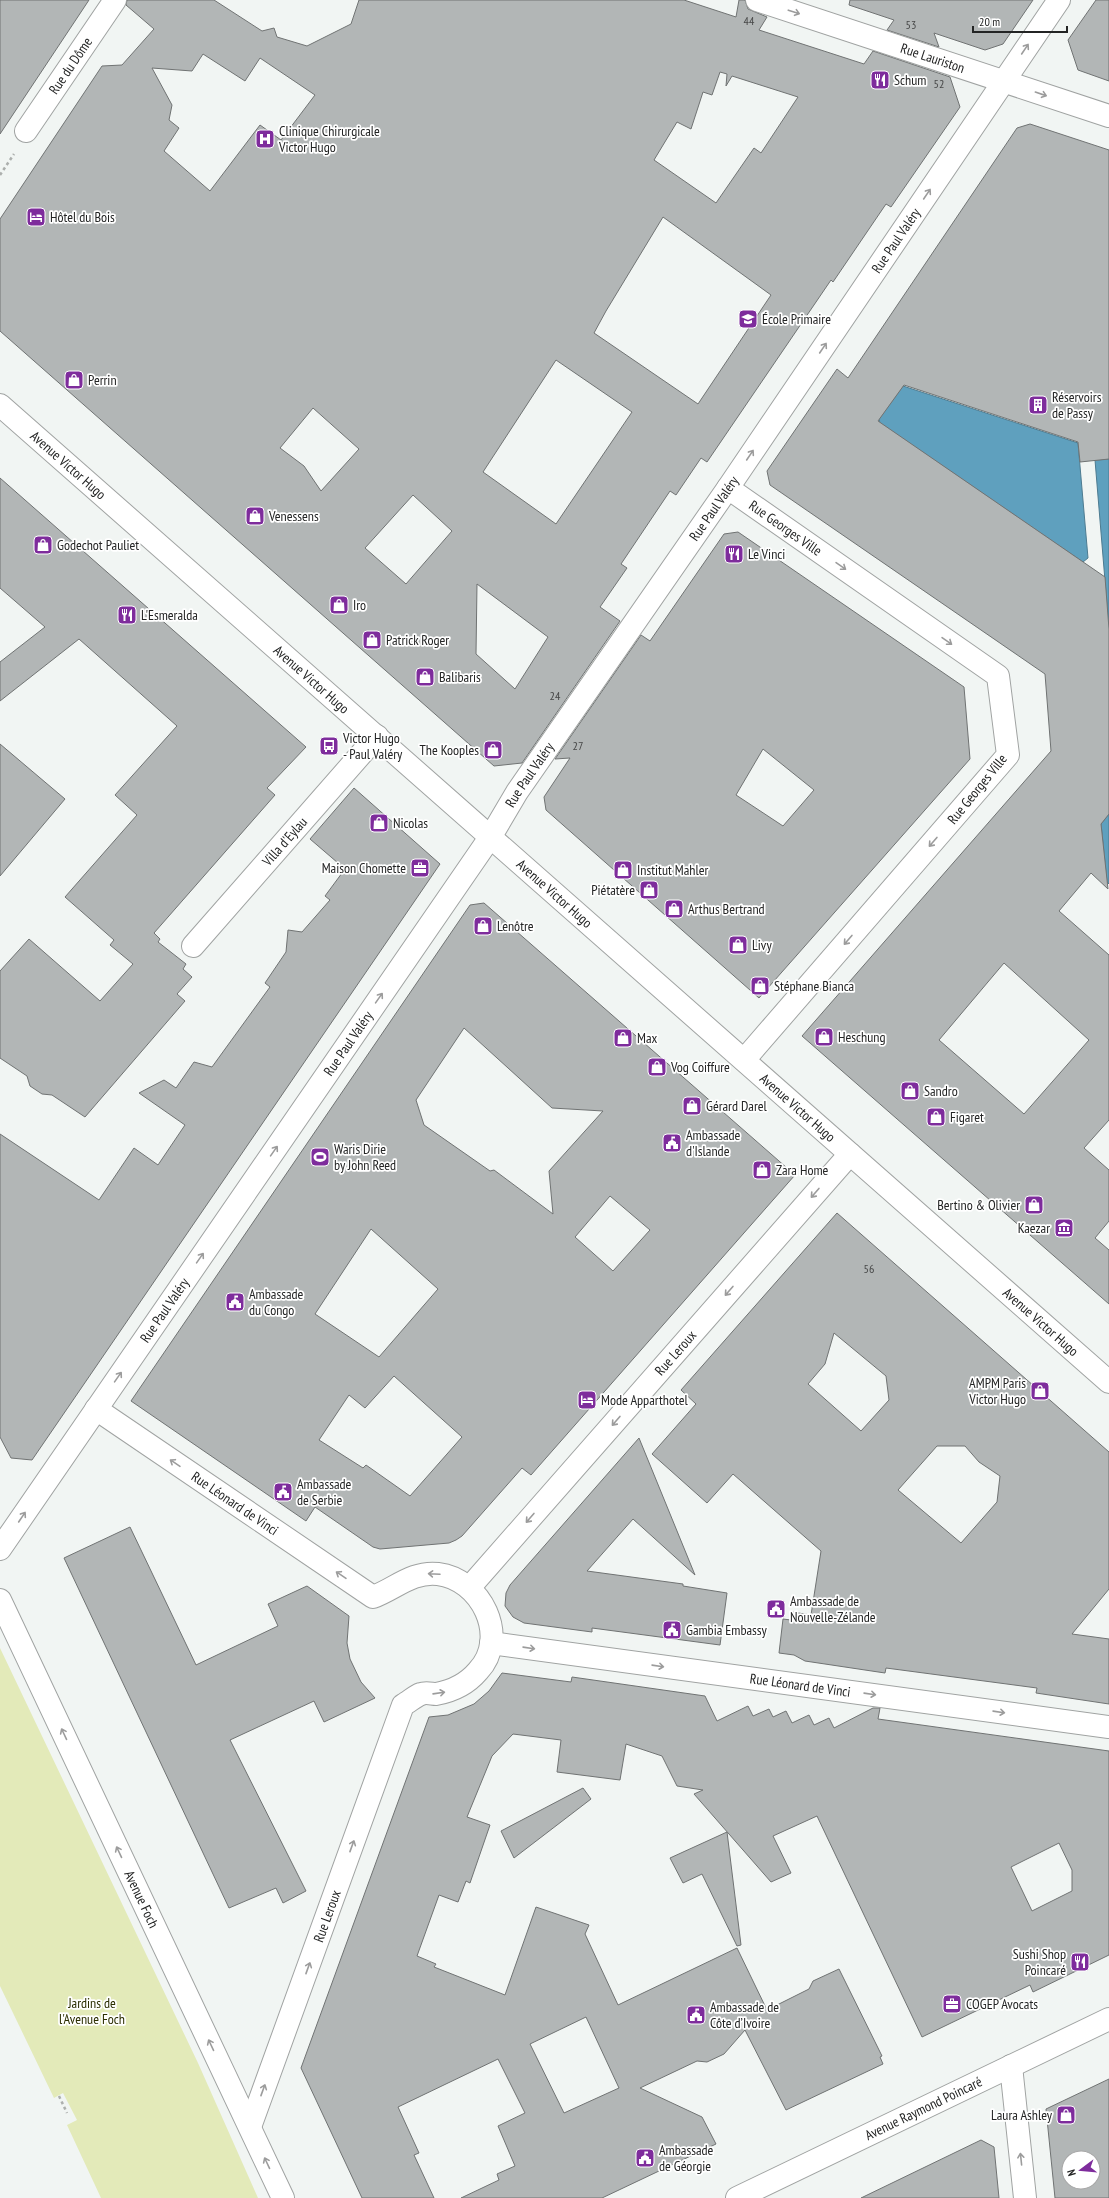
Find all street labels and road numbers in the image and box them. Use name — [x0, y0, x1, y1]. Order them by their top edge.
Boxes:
street label: Rue du Dôme — [45, 34, 96, 98]
street label: Rue Lauriston — [898, 39, 967, 77]
street label: Rue Paul Valéry — [867, 204, 925, 276]
street label: Avenue Victor Hugo — [27, 427, 110, 503]
street label: Rue Paul Valéry — [685, 472, 743, 544]
street label: Rue Georges Ville — [745, 496, 826, 560]
street label: Avenue Victor Hugo — [270, 641, 353, 717]
street label: Rue Paul Valéry — [501, 738, 558, 811]
street label: Rue Georges Ville — [943, 750, 1011, 828]
street label: Villa d'Eylau — [258, 813, 311, 871]
street label: Avenue Victor Hugo — [513, 855, 596, 932]
street label: Rue Paul Valéry — [320, 1007, 377, 1079]
street label: Avenue Victor Hugo — [756, 1070, 839, 1146]
street label: Rue Paul Valéry — [136, 1274, 194, 1346]
street label: Avenue Victor Hugo — [999, 1284, 1082, 1360]
street label: Rue Leroux — [651, 1326, 700, 1379]
street label: Rue Léonard de Vinci — [188, 1467, 282, 1539]
street label: Rue Léonard de Vinci — [749, 1669, 852, 1701]
street label: Avenue Foch — [120, 1868, 163, 1931]
street label: Rue Leroux — [309, 1887, 345, 1945]
street label: Avenue Raymond Poincaré — [862, 2072, 985, 2144]

